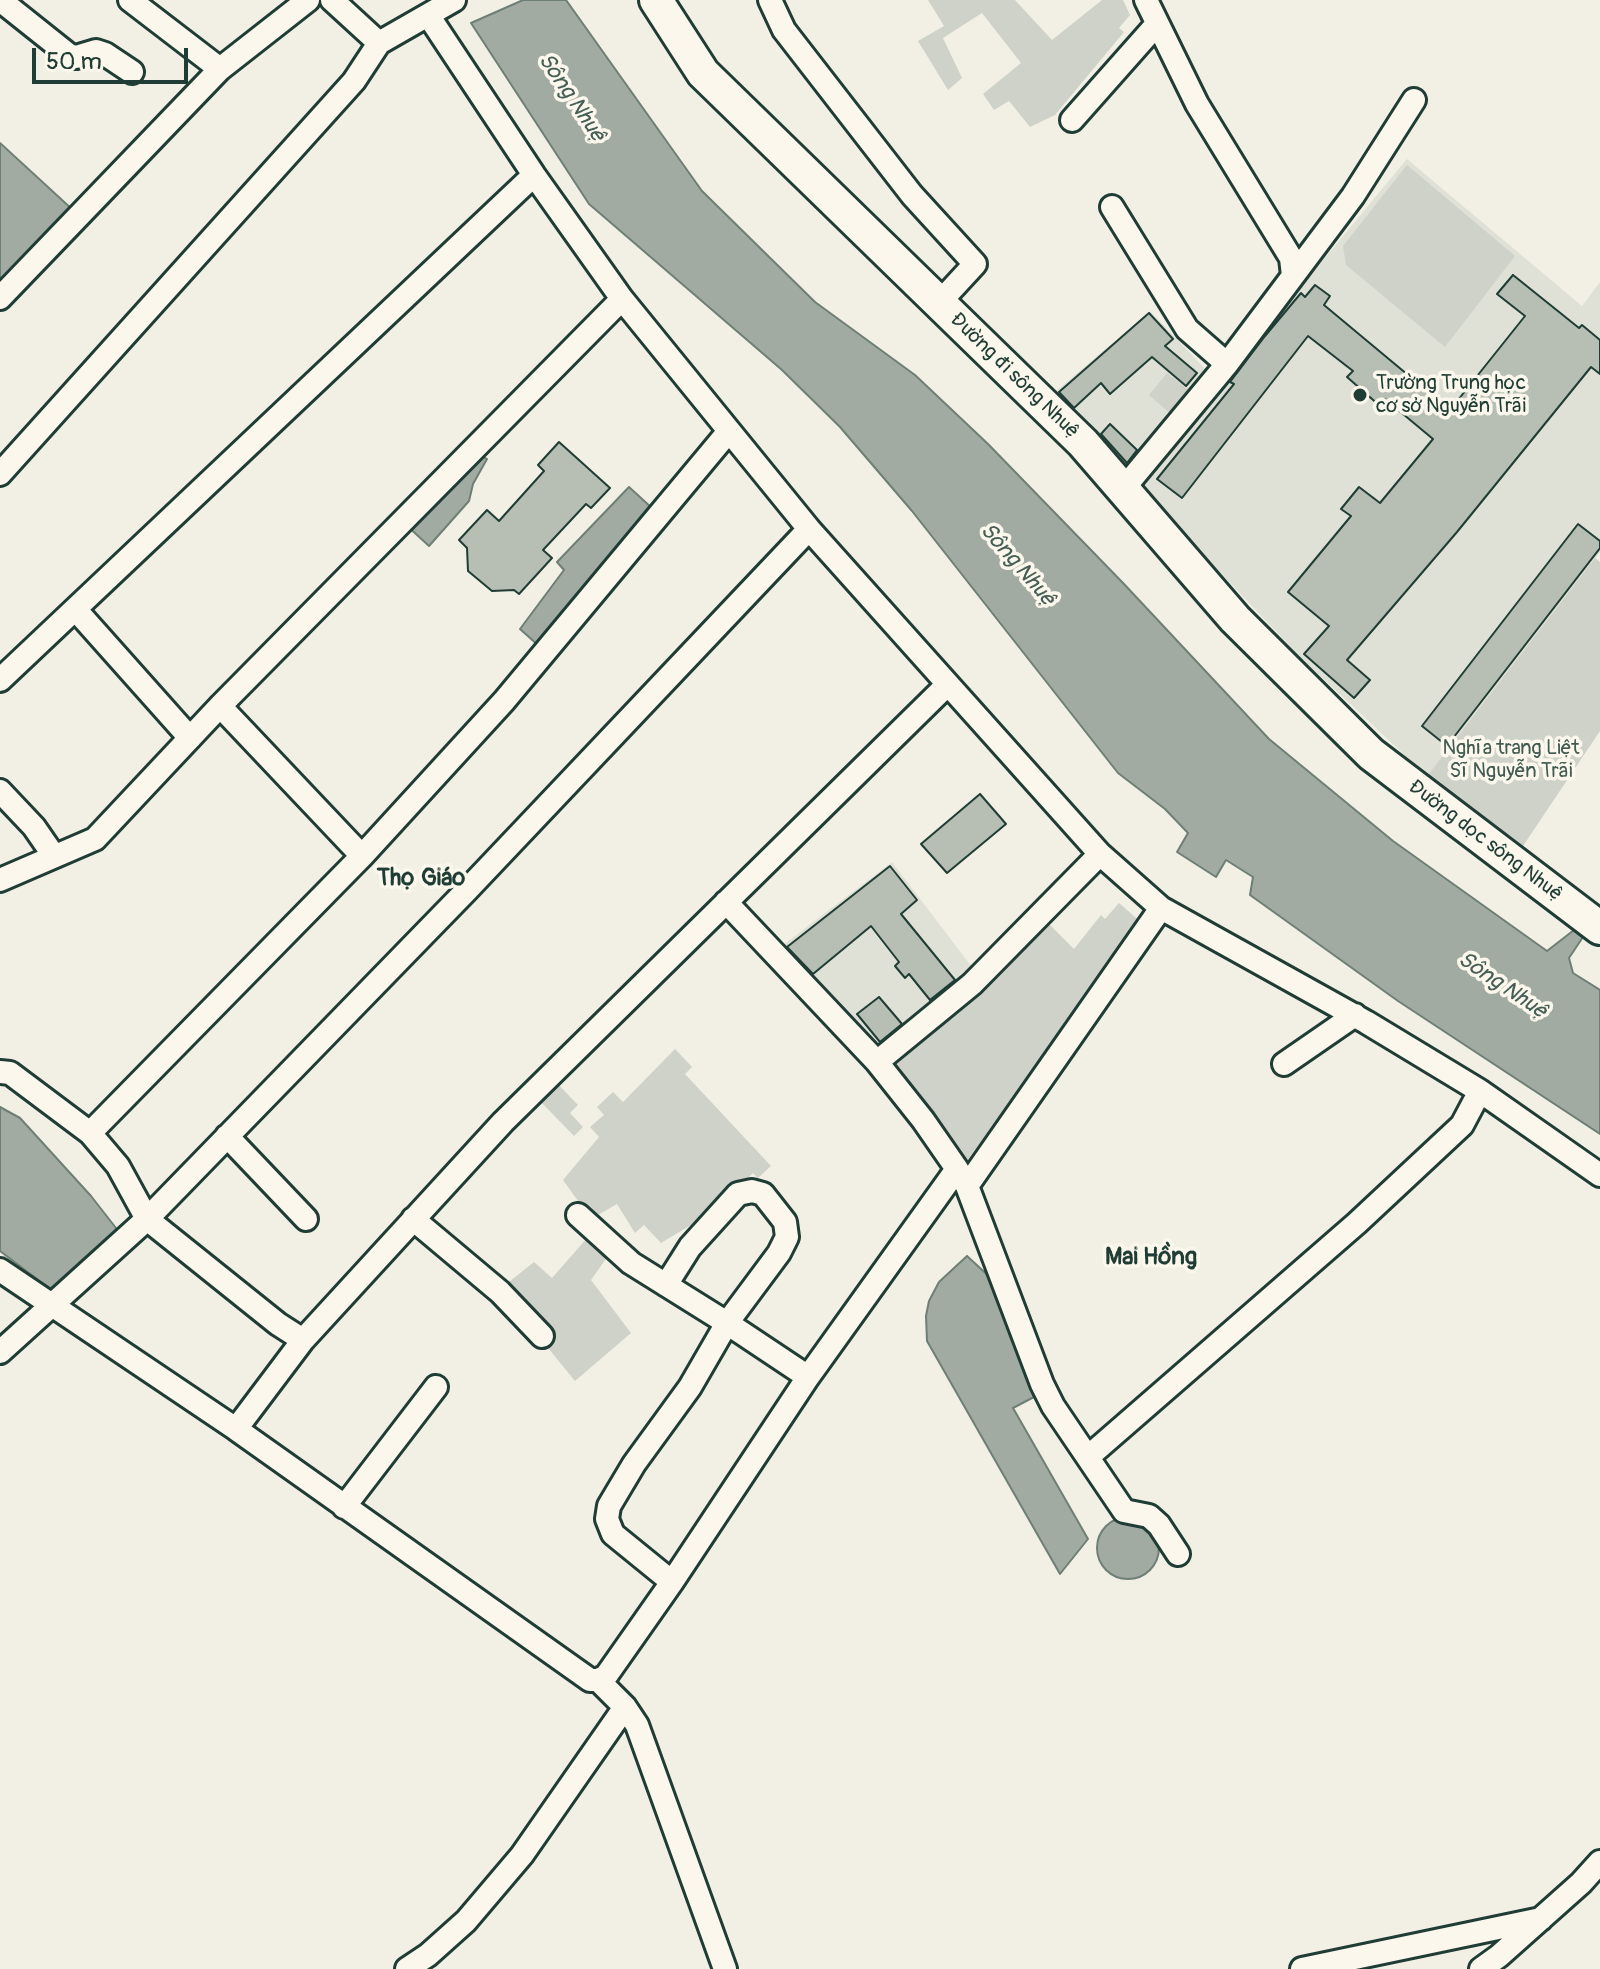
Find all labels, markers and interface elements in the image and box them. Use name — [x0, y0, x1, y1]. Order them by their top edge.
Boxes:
scale bar — [36, 32, 192, 82]
text: 50 m — [46, 47, 102, 76]
water label: Sông Nhuệ — [532, 49, 610, 147]
street label: Đường đi sông Nhuệ — [945, 308, 1083, 444]
place label: Trường Trung học cơ sở Nguyễn Trãi — [1376, 372, 1526, 419]
marker: Trường Trung học cơ sở Nguyễn Trãi — [1351, 386, 1369, 404]
water label: Sông Nhuệ — [974, 518, 1060, 612]
park label: Nghĩa trang Liệt Sĩ Nguyễn Trãi — [1442, 737, 1580, 784]
street label: Đường dọc sông Nhuệ — [1403, 775, 1567, 907]
district label: Thọ Giáo — [377, 865, 465, 893]
water label: Sông Nhuệ — [1453, 947, 1551, 1025]
district label: Mai Hồng — [1105, 1244, 1197, 1272]

